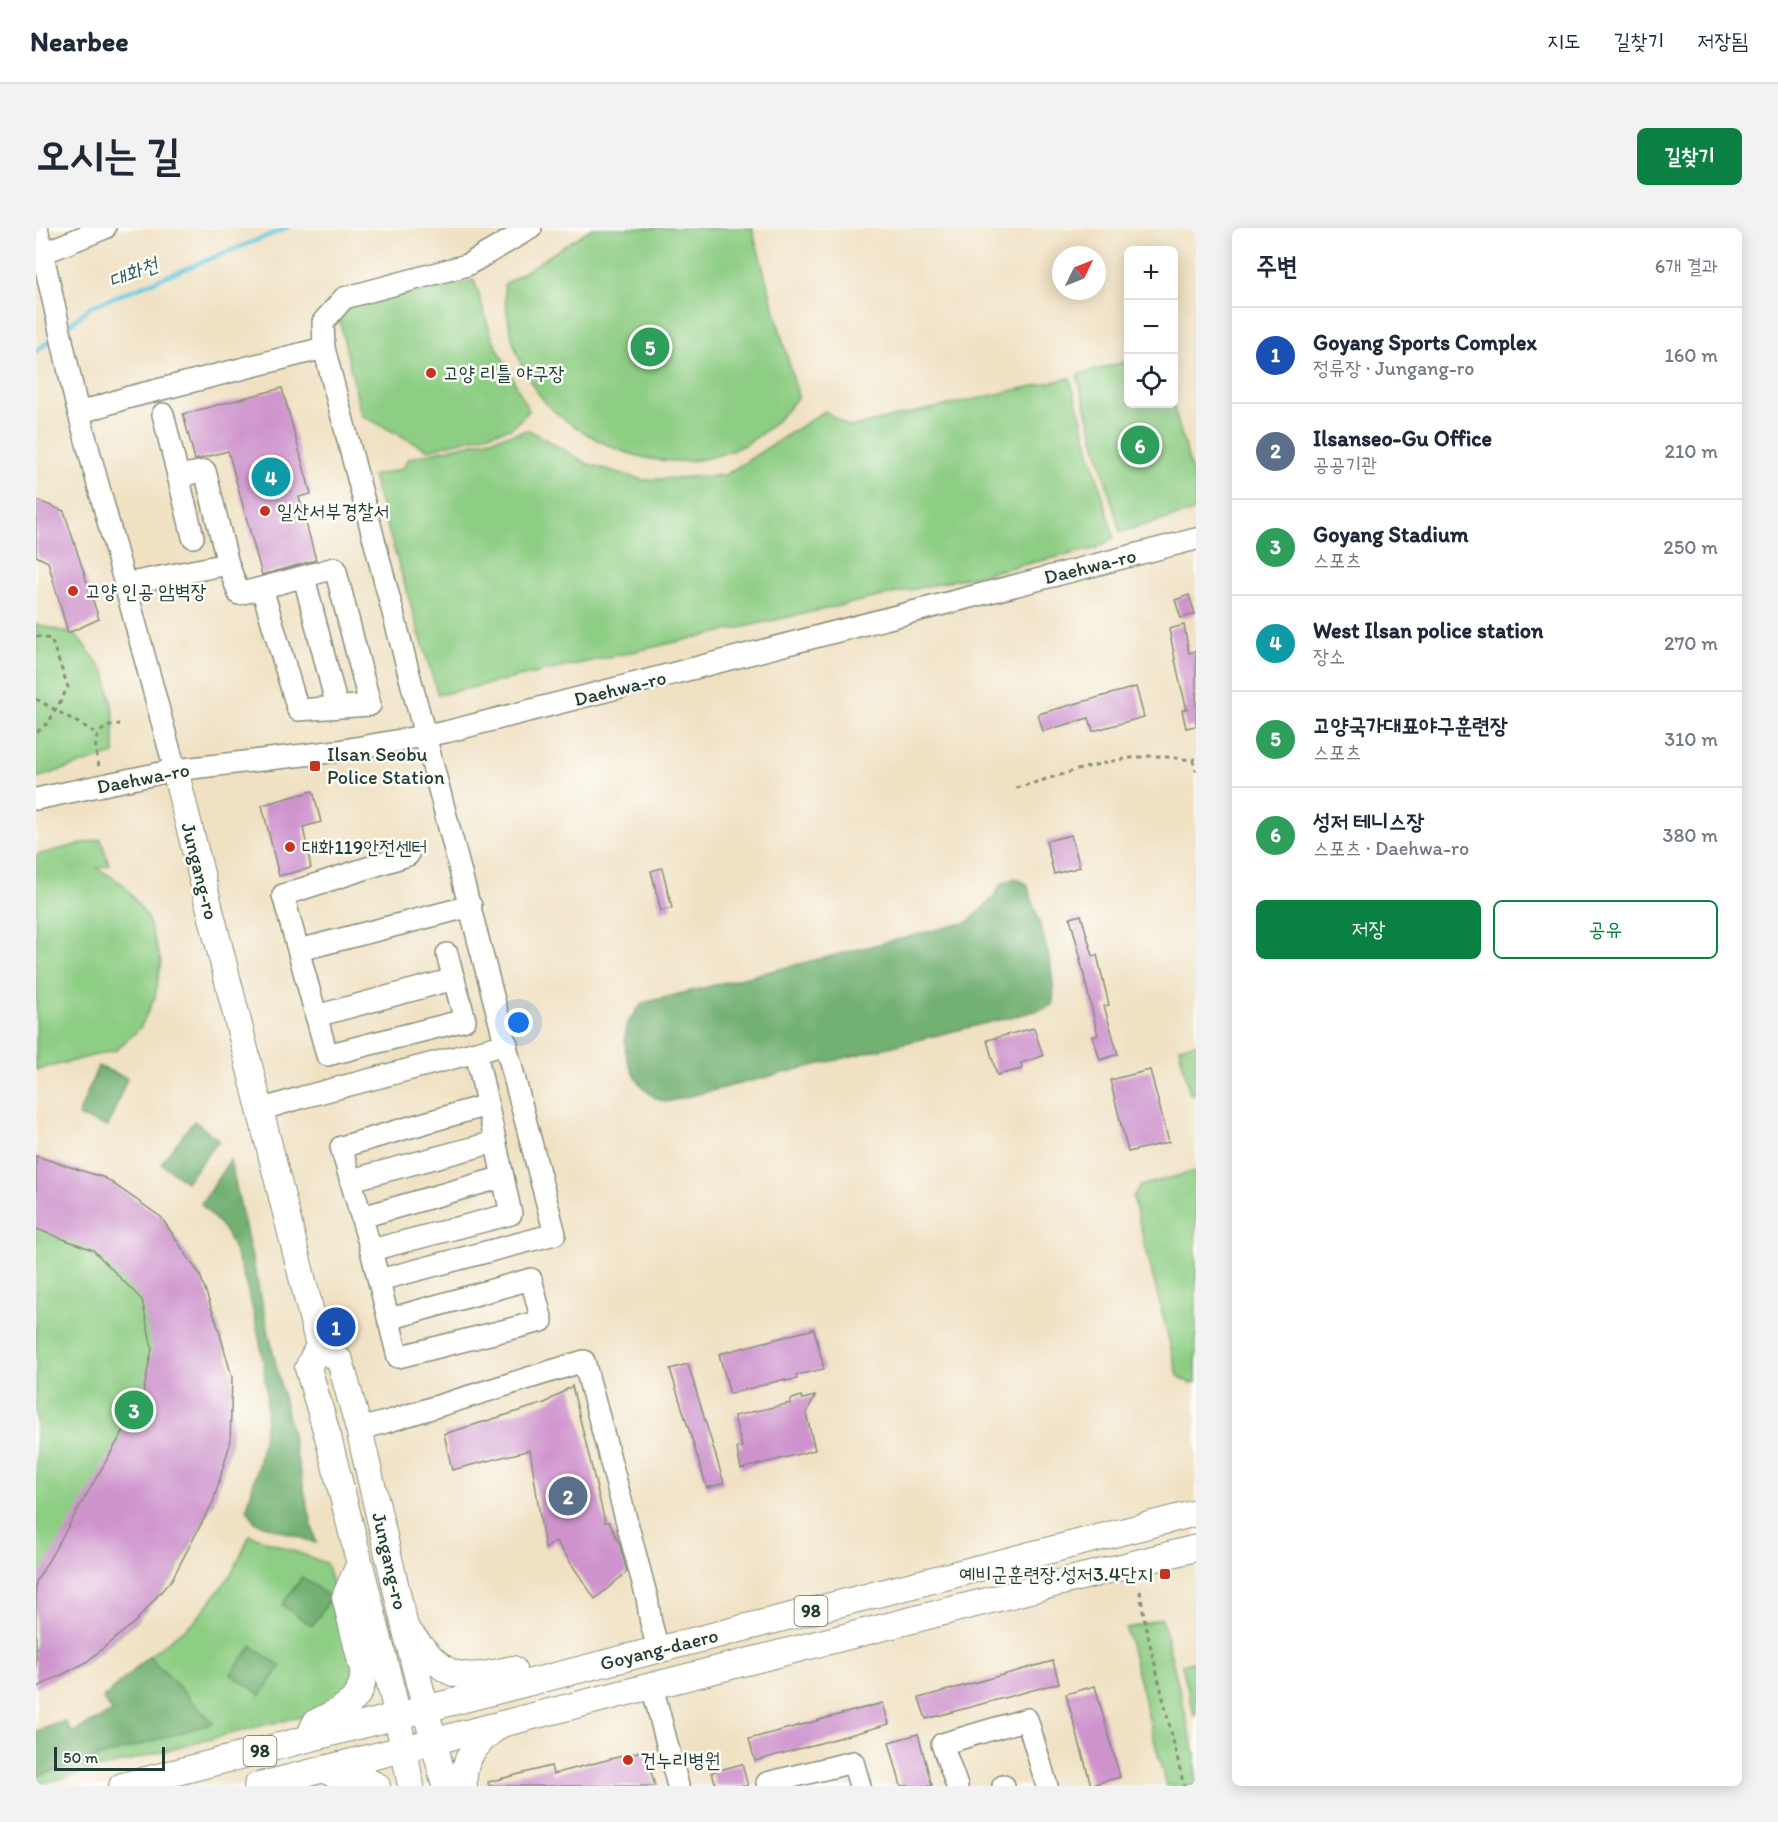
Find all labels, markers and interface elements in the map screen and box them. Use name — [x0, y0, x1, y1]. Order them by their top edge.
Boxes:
text: Nearbee — [30, 24, 129, 58]
text: 지도 — [1547, 28, 1581, 53]
text: 길찾기 — [1614, 28, 1664, 53]
text: 저장됨 — [1697, 28, 1748, 53]
button: 길찾기 — [1637, 128, 1742, 185]
text: 오시는 길 — [36, 129, 181, 180]
north arrow — [1052, 246, 1106, 300]
map controls — [1124, 246, 1178, 408]
button: + — [1124, 246, 1178, 300]
water label: 대화천 — [105, 250, 163, 293]
text: 주변 — [1256, 250, 1298, 282]
text: 6개 결과 — [1655, 254, 1718, 278]
button: − — [1124, 300, 1178, 354]
pin: 5 — [630, 324, 670, 370]
text: Goyang Sports Complex — [1313, 329, 1537, 356]
text: 1 — [1271, 343, 1280, 367]
text: 160 m — [1665, 343, 1718, 367]
button: locate — [1124, 354, 1178, 408]
text: 정류장 · Jungang-ro — [1313, 356, 1474, 380]
place label: 고양 리틀 야구장 — [443, 361, 565, 385]
marker: 고양 리틀 야구장 — [424, 366, 438, 380]
pin: 6 — [1120, 422, 1160, 468]
text: Ilsanseo-Gu Office — [1313, 425, 1492, 452]
text: 2 — [1270, 439, 1281, 463]
text: 210 m — [1665, 439, 1718, 463]
text: 공공기관 — [1313, 452, 1377, 476]
pin: 4 — [252, 454, 290, 500]
place label: 일산서부경찰서 — [277, 499, 390, 523]
marker: 일산서부경찰서 — [258, 504, 272, 518]
text: Goyang Stadium — [1313, 521, 1469, 548]
text: 3 — [1270, 535, 1281, 559]
text: 250 m — [1663, 535, 1718, 559]
street label: Daehwa-ro — [1041, 543, 1139, 589]
text: 스포츠 — [1313, 548, 1361, 572]
place label: 고양 인공 암벽장 — [85, 579, 207, 603]
marker: 고양 인공 암벽장 — [66, 584, 80, 598]
text: West Ilsan police station — [1313, 617, 1544, 644]
text: 4 — [1269, 631, 1282, 655]
text: 270 m — [1664, 631, 1718, 655]
text: 장소 — [1313, 644, 1345, 668]
street label: Daehwa-ro — [571, 665, 669, 711]
text: 고양국가대표야구훈련장 — [1313, 712, 1508, 739]
text: 5 — [1270, 727, 1281, 751]
text: 310 m — [1664, 727, 1718, 751]
text: 스포츠 — [1313, 740, 1361, 764]
place label: Ilsan Seobu Police Station — [327, 742, 445, 789]
street label: Daehwa-ro — [95, 757, 191, 799]
marker: Ilsan Seobu Police Station — [308, 759, 322, 773]
text: 성저 테니스장 — [1313, 808, 1424, 835]
street label: Jungang-ro — [176, 820, 224, 922]
text: 6 — [1270, 823, 1281, 847]
text: 380 m — [1663, 823, 1718, 847]
place label: 대화119안전센터 — [302, 835, 428, 859]
text: 스포츠 · Daehwa-ro — [1313, 836, 1469, 860]
marker: 대화119안전센터 — [283, 840, 297, 854]
button: 저장 — [1256, 900, 1481, 959]
button: 공유 — [1493, 900, 1718, 959]
your location — [504, 1008, 533, 1037]
pin: 1 — [316, 1304, 356, 1350]
pin: 3 — [114, 1388, 154, 1432]
pin: 2 — [548, 1474, 588, 1518]
street label: Jungang-ro — [367, 1510, 413, 1612]
place label: 예비군훈련장.성저3.4단지 — [959, 1562, 1153, 1586]
marker: 예비군훈련장.성저3.4단지 — [1158, 1567, 1172, 1581]
road number: 98 — [794, 1596, 828, 1626]
street label: Goyang-daero — [597, 1623, 721, 1675]
road number: 98 — [244, 1736, 276, 1766]
scale bar — [54, 1744, 165, 1772]
text: 50 m — [63, 1748, 98, 1767]
place label: 건누리병원 — [640, 1748, 720, 1772]
marker: 건누리병원 — [621, 1753, 635, 1767]

